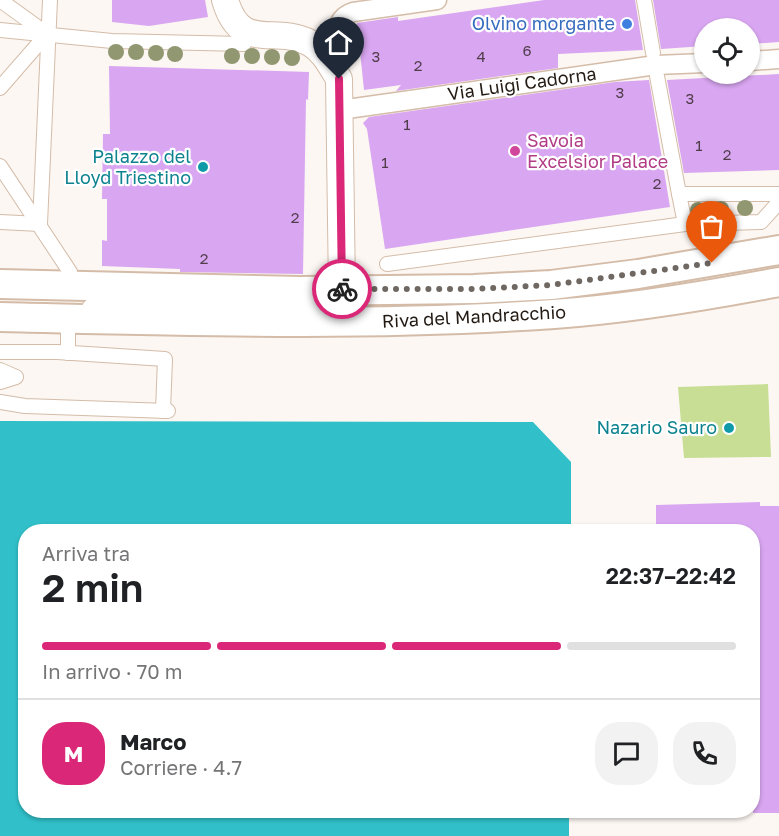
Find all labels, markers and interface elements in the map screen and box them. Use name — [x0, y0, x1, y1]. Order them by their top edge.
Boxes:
place label: Olvino morgante — [472, 12, 615, 34]
pin — [313, 17, 364, 79]
marker: Olvino morgante — [620, 17, 634, 31]
map controls — [694, 18, 760, 84]
button: locate — [694, 18, 760, 84]
icon: home — [322, 26, 355, 59]
house number: 6 — [522, 41, 532, 59]
house number: 3 — [372, 47, 380, 65]
house number: 4 — [476, 47, 486, 65]
house number: 2 — [414, 56, 422, 74]
street label: Via Luigi Cadorna — [446, 62, 598, 104]
house number: 3 — [616, 83, 624, 101]
house number: 3 — [686, 89, 694, 107]
house number: 1 — [403, 115, 411, 133]
place label: Savoia Excelsior Palace — [527, 129, 668, 172]
house number: 1 — [695, 136, 703, 154]
marker: Savoia Excelsior Palace — [508, 144, 522, 158]
place label: Palazzo del Lloyd Triestino — [64, 145, 191, 188]
house number: 2 — [723, 145, 731, 163]
house number: 1 — [381, 153, 389, 171]
marker: Palazzo del Lloyd Triestino — [196, 160, 210, 174]
house number: 2 — [653, 174, 661, 192]
pin — [686, 201, 737, 263]
house number: 2 — [291, 208, 299, 226]
icon: bag — [695, 210, 728, 243]
house number: 2 — [200, 249, 208, 267]
courier — [312, 259, 372, 319]
icon: bike — [326, 273, 359, 306]
street label: Riva del Mandracchio — [381, 300, 566, 332]
place label: Nazario Sauro — [596, 416, 717, 438]
marker: Nazario Sauro — [722, 421, 736, 435]
text: Arriva tra — [42, 541, 130, 565]
text: 22:37–22:42 — [606, 562, 736, 589]
text: 2 min — [42, 564, 143, 611]
text: In arrivo · 70 m — [42, 659, 182, 683]
button: chat — [595, 722, 658, 785]
button: phone — [673, 722, 736, 785]
text: Marco — [120, 728, 186, 755]
text: M — [64, 740, 83, 767]
text: Corriere · 4.7 — [120, 755, 242, 779]

